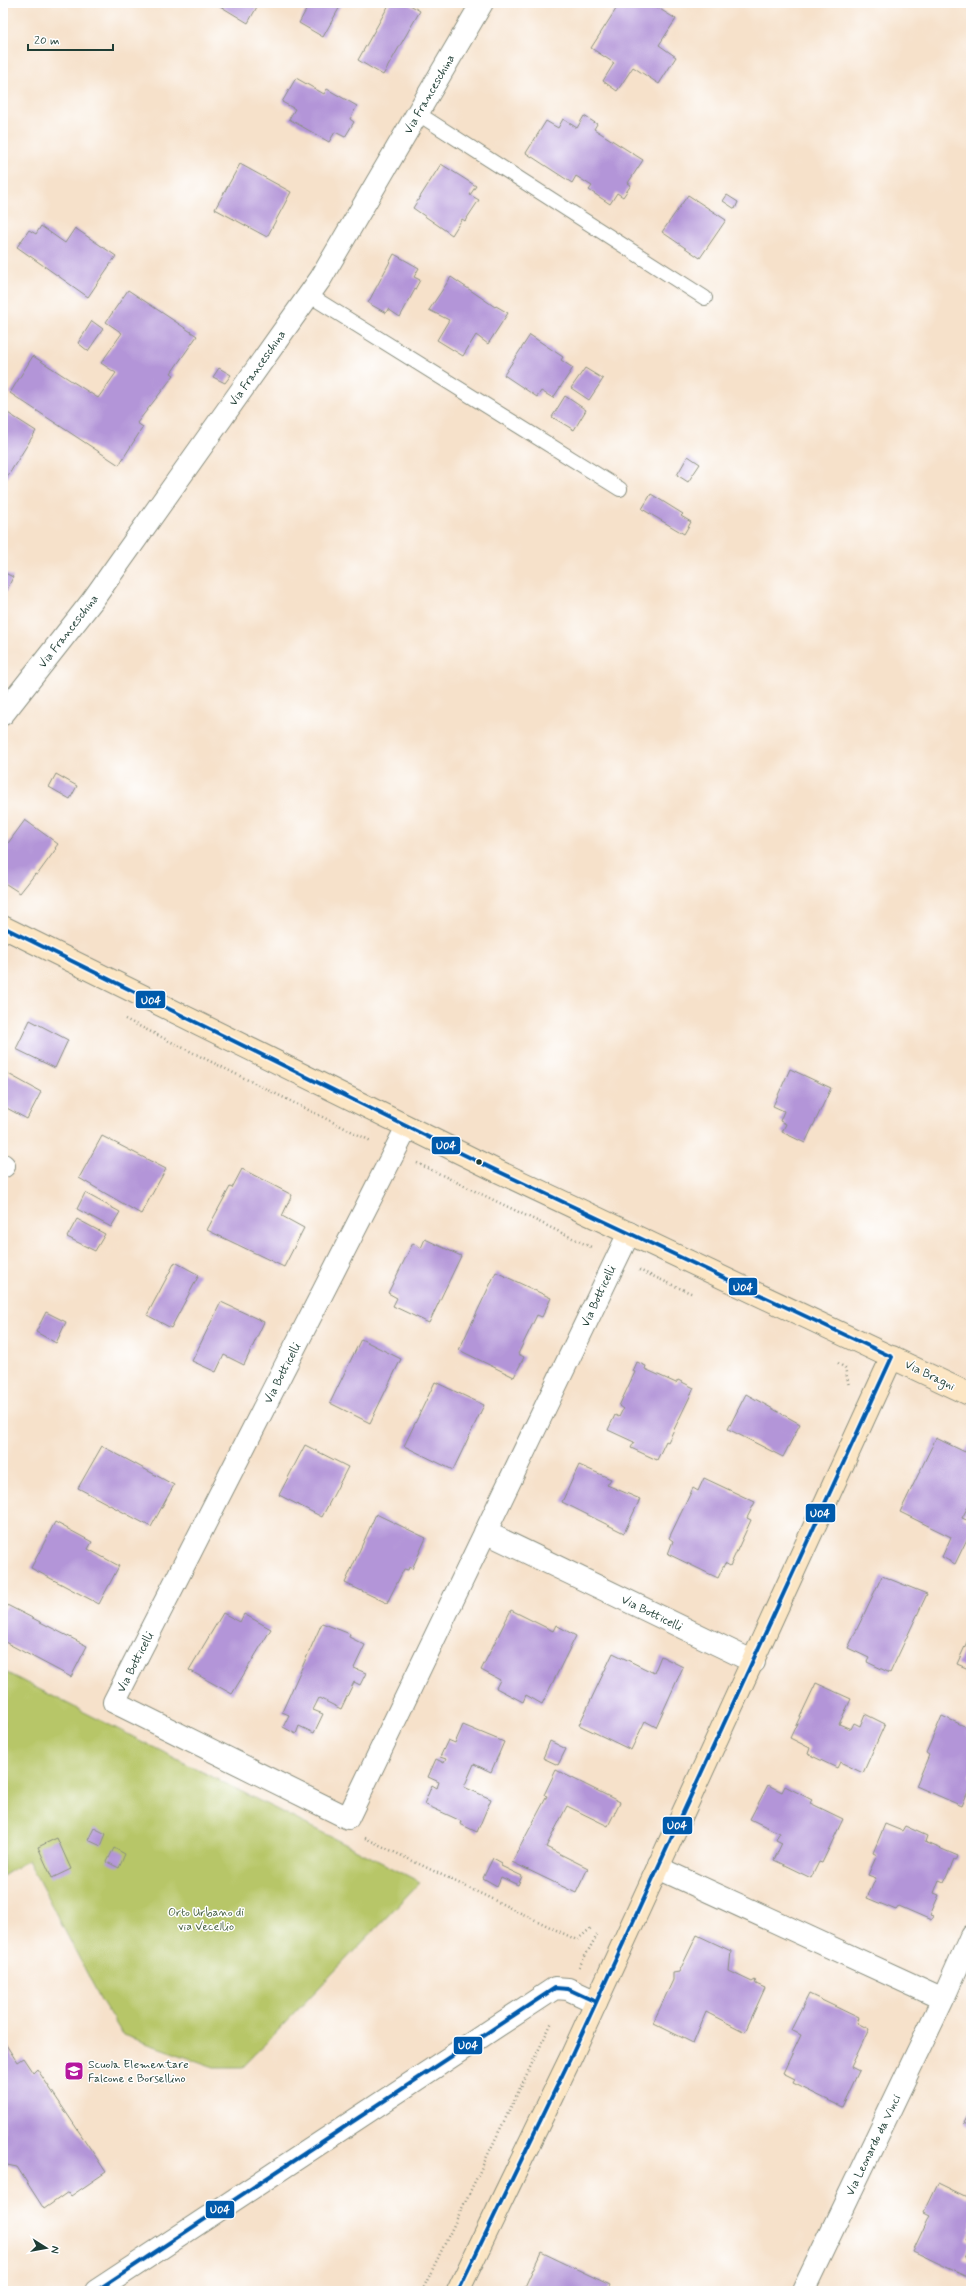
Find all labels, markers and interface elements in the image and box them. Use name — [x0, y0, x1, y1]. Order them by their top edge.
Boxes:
scale bar — [28, 26, 113, 52]
text: 20 m — [34, 33, 60, 49]
street label: Via Franceschina — [401, 52, 459, 137]
street label: Via Franceschina — [226, 327, 290, 410]
street label: Via Franceschina — [35, 591, 103, 672]
line badge: U04 — [135, 990, 166, 1009]
text: U04 — [141, 994, 161, 1008]
line badge: U04 — [431, 1136, 461, 1155]
text: U04 — [436, 1139, 456, 1153]
unlabelled marker — [474, 1157, 484, 1167]
street label: Via Botticelli — [578, 1263, 620, 1330]
line badge: U04 — [728, 1277, 758, 1296]
text: U04 — [733, 1281, 753, 1295]
street label: Via Botticelli — [261, 1340, 305, 1407]
street label: Via Bragni — [902, 1357, 958, 1395]
line badge: U04 — [805, 1503, 836, 1523]
text: U04 — [810, 1507, 830, 1521]
street label: Via Botticelli — [618, 1592, 685, 1636]
street label: Via Botticelli — [114, 1629, 158, 1696]
line badge: U04 — [662, 1816, 693, 1835]
text: U04 — [667, 1819, 687, 1833]
park label: Orto Urbano di via Vecellio — [168, 1905, 244, 1935]
line badge: U04 — [453, 2036, 483, 2055]
text: U04 — [458, 2039, 478, 2053]
place label: Scuola Elementare Falcone e Borsellino — [88, 2057, 189, 2087]
school or university icon: Scuola Elementare Falcone e Borsellino — [63, 2060, 85, 2082]
street label: Via Leonardo da Vinci — [842, 2092, 905, 2199]
line badge: U04 — [205, 2200, 235, 2219]
text: U04 — [210, 2203, 230, 2217]
north arrow — [26, 2228, 66, 2268]
text: N — [47, 2245, 62, 2255]

